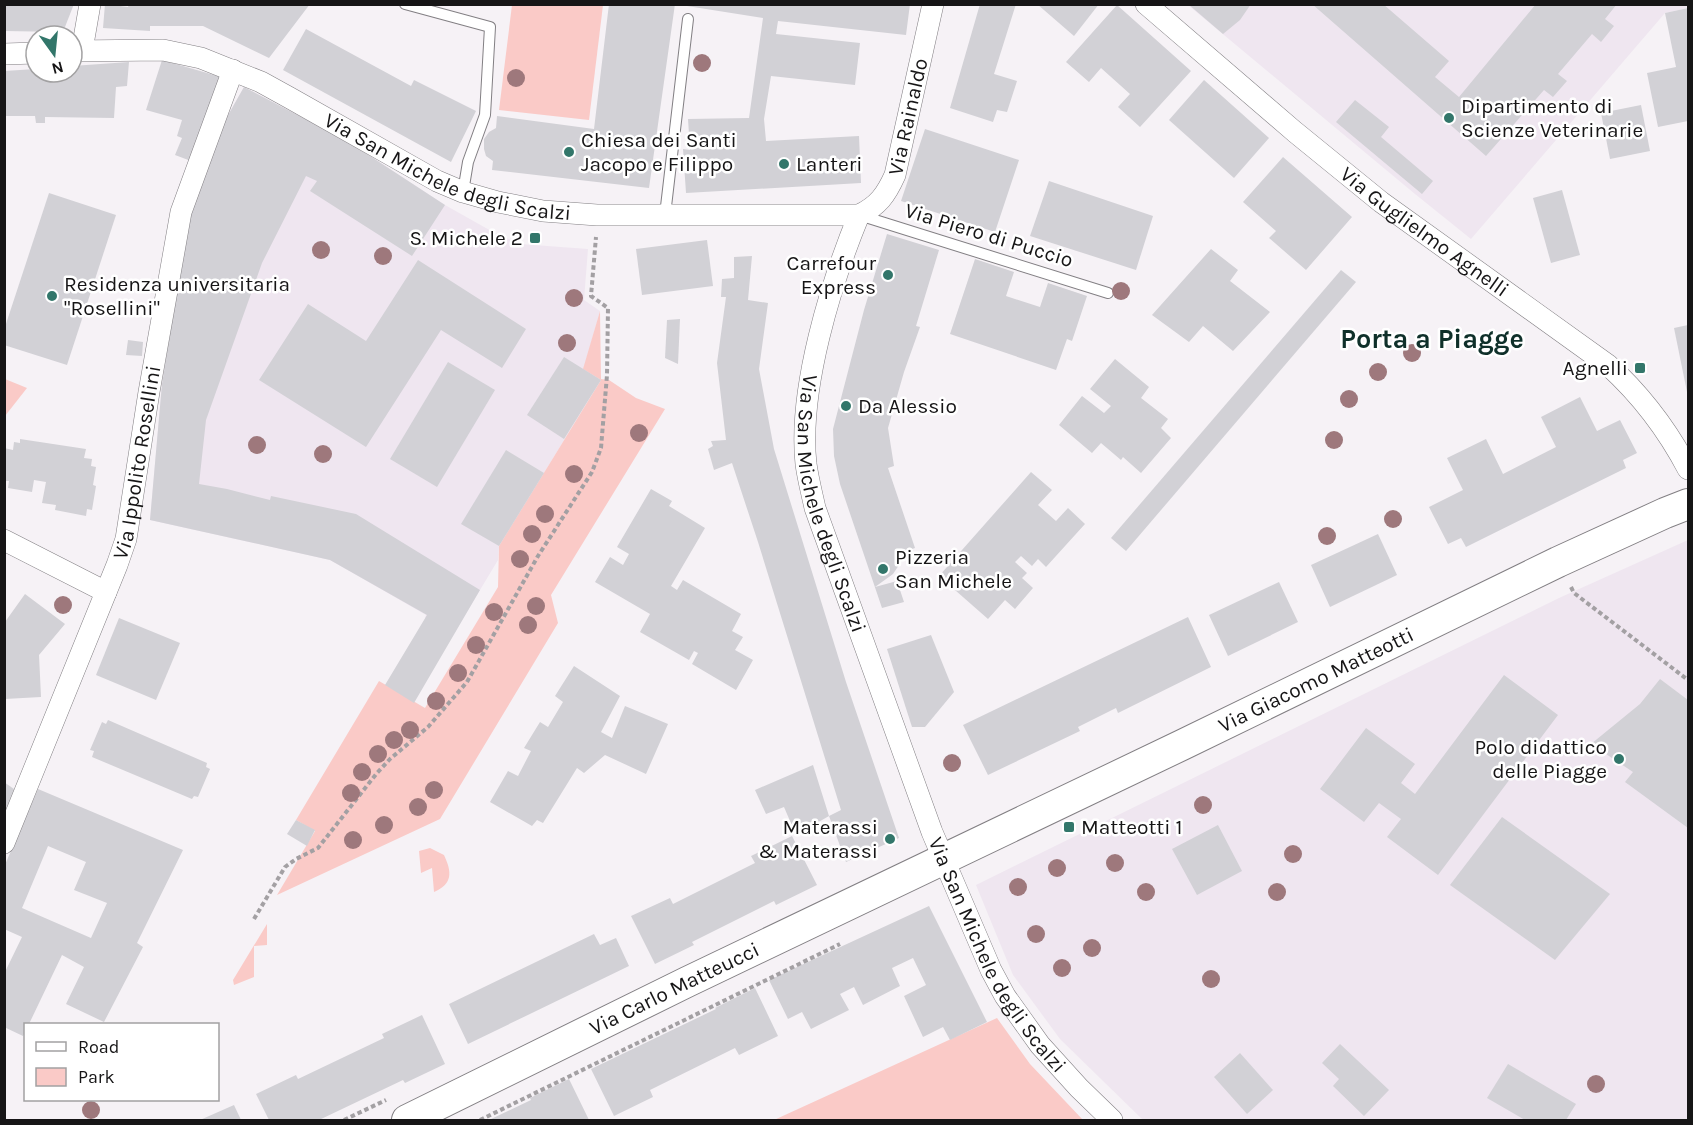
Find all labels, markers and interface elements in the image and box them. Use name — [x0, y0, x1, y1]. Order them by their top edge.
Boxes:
north arrow — [24, 24, 84, 84]
street label: Via Rainaldo — [883, 56, 933, 178]
text: N — [50, 57, 66, 79]
place label: Dipartimento di Scienze Veterinarie — [1461, 94, 1643, 142]
street label: Via San Michele degli Scalzi — [320, 108, 572, 225]
marker: Dipartimento di Scienze Veterinarie — [1442, 111, 1456, 125]
place label: Chiesa dei Santi Jacopo e Filippo — [581, 128, 737, 176]
marker: Chiesa dei Santi Jacopo e Filippo — [562, 145, 576, 159]
place label: Lanteri — [796, 152, 863, 176]
marker: Lanteri — [777, 157, 791, 171]
street label: Via Guglielmo Agnelli — [1335, 162, 1513, 302]
street label: Via Piero di Puccio — [902, 198, 1076, 272]
place label: S. Michele 2 — [409, 226, 523, 250]
marker: S. Michele 2 — [528, 231, 542, 245]
place label: Carrefour Express — [787, 251, 876, 299]
marker: Carrefour Express — [881, 268, 895, 282]
place label: Residenza universitaria "Rosellini" — [64, 272, 290, 320]
marker: Residenza universitaria "Rosellini" — [45, 289, 59, 303]
district label: Porta a Piagge — [1340, 323, 1524, 355]
place label: Agnelli — [1563, 356, 1628, 380]
marker: Agnelli — [1633, 361, 1647, 375]
street label: Via Ippolito Rosellini — [108, 364, 166, 563]
street label: Via San Michele degli Scalzi — [793, 373, 871, 636]
place label: Da Alessio — [858, 394, 957, 418]
marker: Da Alessio — [839, 399, 853, 413]
place label: Pizzeria San Michele — [895, 545, 1012, 593]
marker: Pizzeria San Michele — [876, 562, 890, 576]
street label: Via Giacomo Matteotti — [1215, 622, 1417, 737]
place label: Polo didattico delle Piagge — [1474, 735, 1607, 783]
marker: Polo didattico delle Piagge — [1612, 752, 1626, 766]
place label: Materassi & Materassi — [758, 815, 878, 863]
place label: Matteotti 1 — [1081, 815, 1182, 839]
marker: Matteotti 1 — [1062, 820, 1076, 834]
marker: Materassi & Materassi — [883, 832, 897, 846]
street label: Via San Michele degli Scalzi — [924, 834, 1071, 1078]
street label: Via Carlo Matteucci — [586, 937, 763, 1040]
legend — [24, 1023, 219, 1101]
text: Road — [78, 1036, 119, 1058]
text: Park — [78, 1066, 115, 1088]

